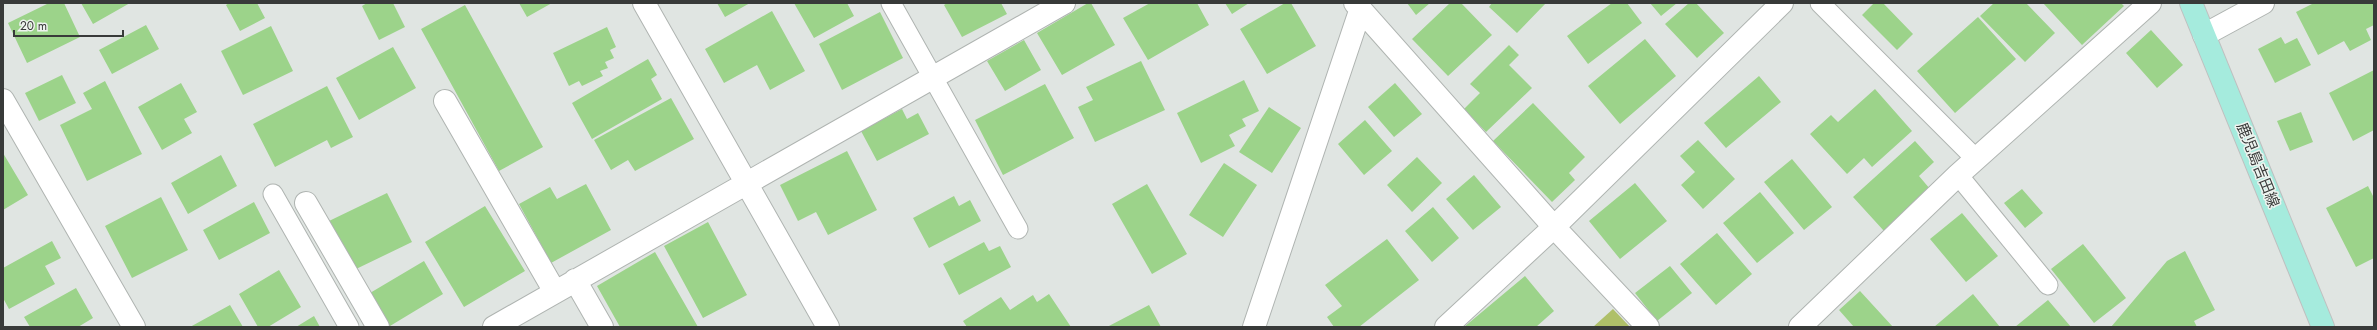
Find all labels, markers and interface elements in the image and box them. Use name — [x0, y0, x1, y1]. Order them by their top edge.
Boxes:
scale bar — [14, 12, 123, 38]
text: 20 m — [20, 17, 47, 35]
street label: 鹿児島吉田線 — [2231, 119, 2285, 211]

